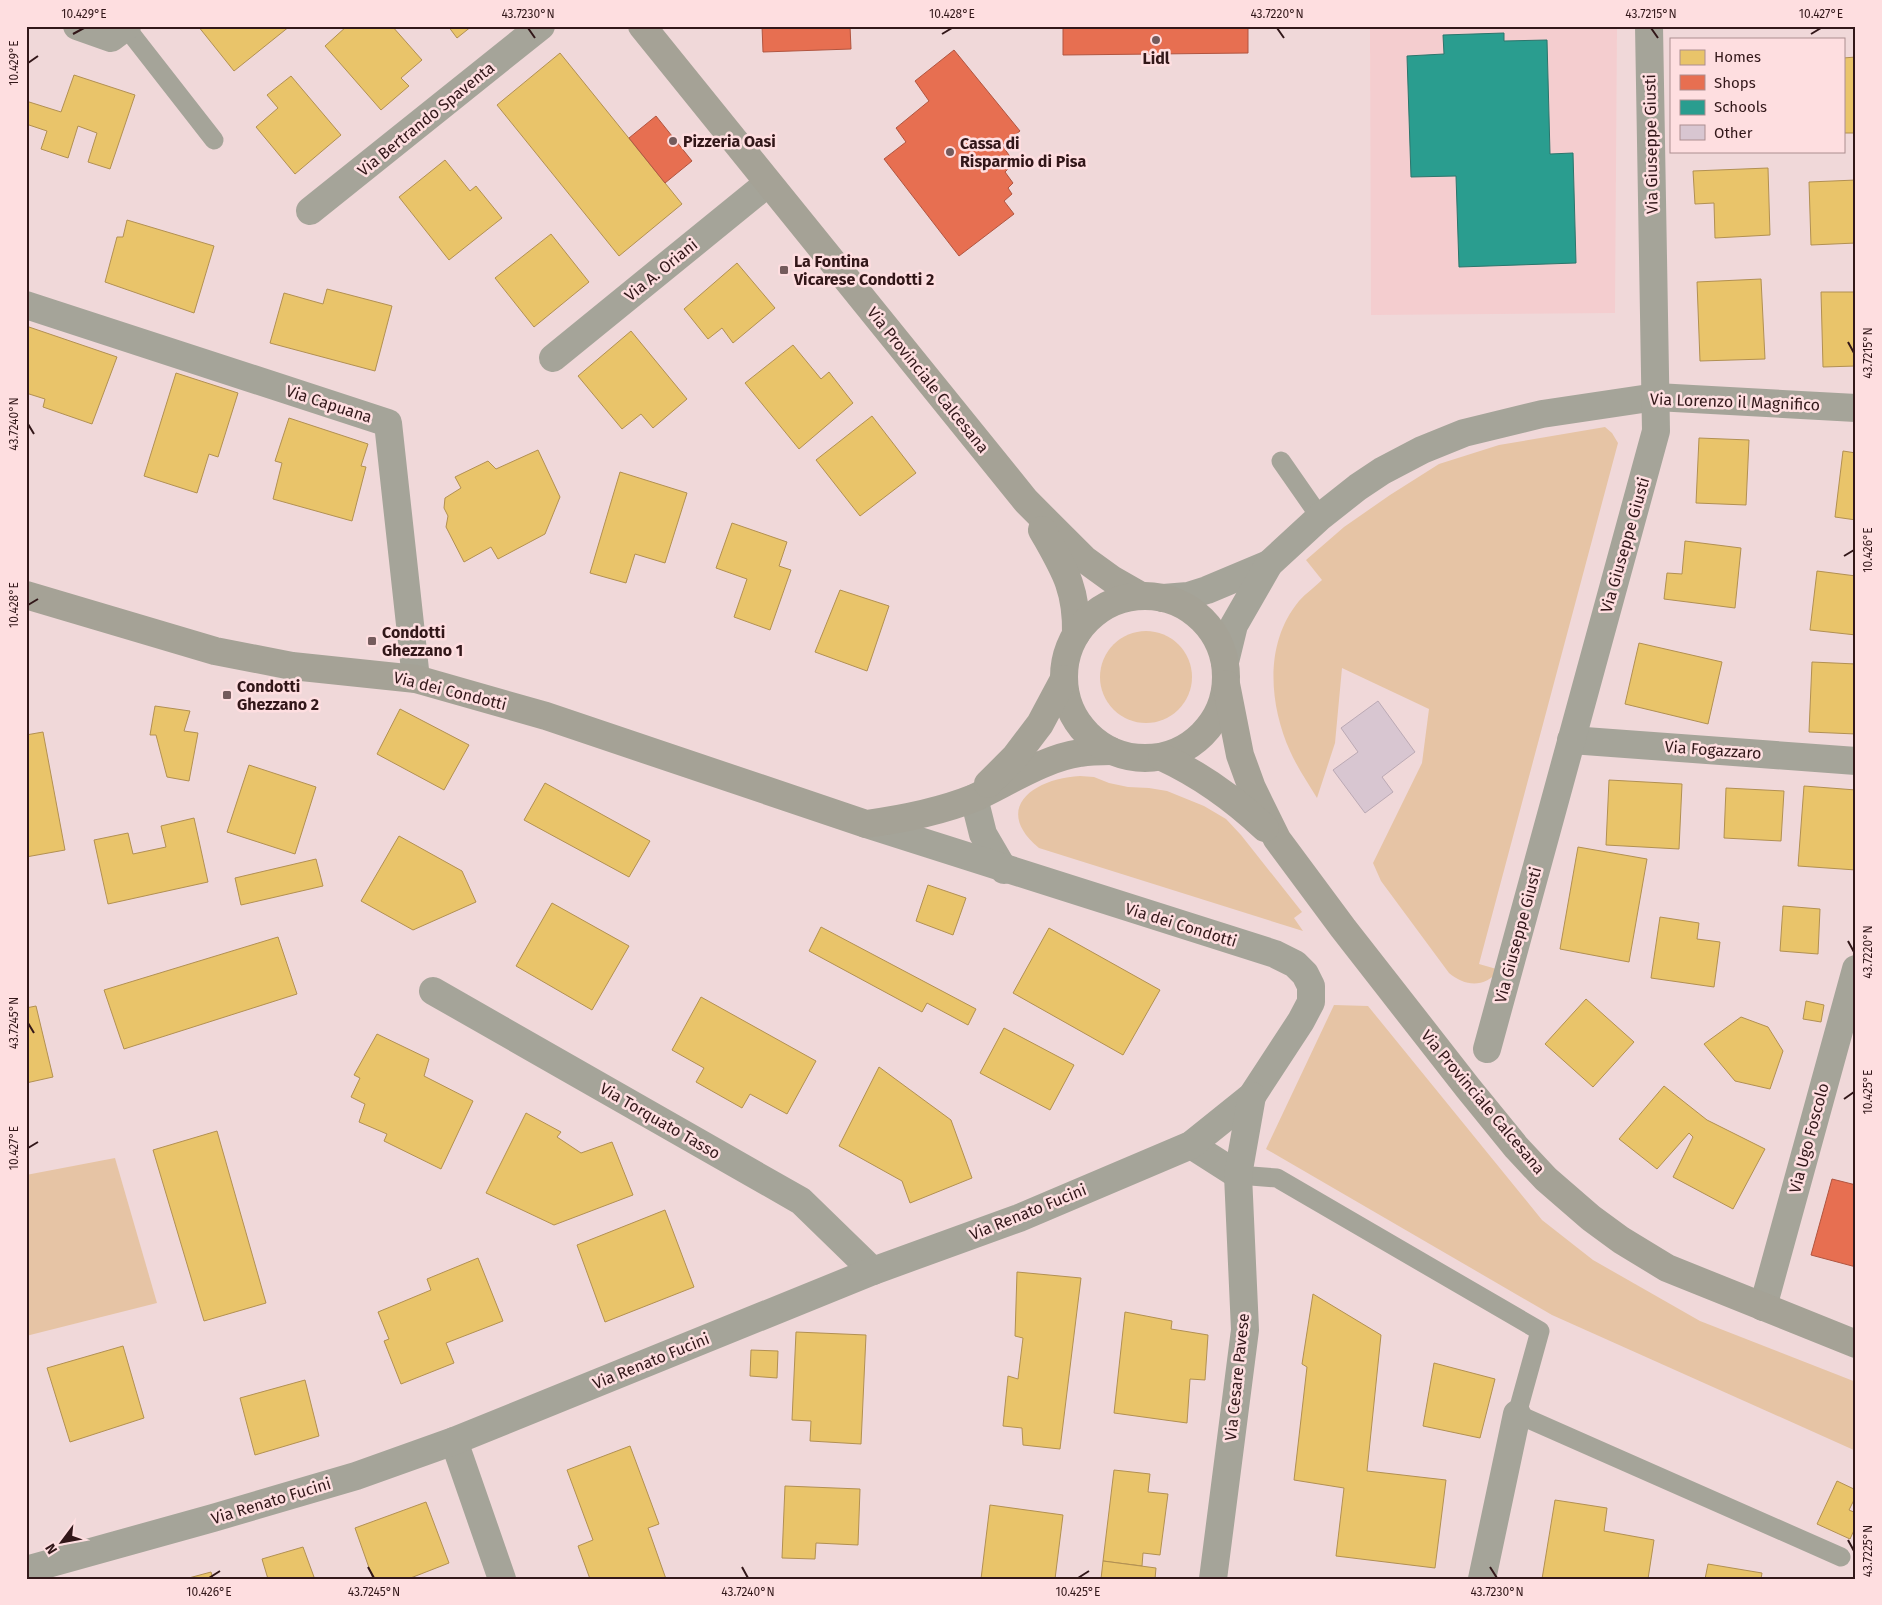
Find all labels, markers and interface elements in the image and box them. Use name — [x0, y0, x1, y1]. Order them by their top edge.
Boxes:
text: 10.429°E — [61, 7, 107, 21]
text: 43.7230°N — [501, 7, 555, 21]
text: 10.428°E — [929, 7, 975, 21]
text: 43.7220°N — [1250, 7, 1304, 21]
text: 43.7215°N — [1625, 7, 1677, 21]
text: 10.427°E — [1799, 7, 1843, 21]
marker: Lidl — [1150, 34, 1162, 46]
legend — [1670, 38, 1844, 152]
text: 10.429°E — [7, 40, 21, 86]
text: Homes — [1714, 48, 1761, 66]
place label: Lidl — [1142, 49, 1170, 68]
street label: Via Bertrando Spaventa — [354, 58, 498, 180]
street label: Via Giuseppe Giusti — [1640, 74, 1662, 214]
text: Shops — [1714, 74, 1756, 92]
text: Schools — [1714, 98, 1767, 116]
text: Other — [1714, 124, 1753, 142]
place label: Pizzeria Oasi — [683, 132, 776, 151]
place label: Cassa di Risparmio di Pisa — [960, 134, 1086, 171]
marker: Pizzeria Oasi — [667, 135, 679, 147]
marker: Cassa di Risparmio di Pisa — [944, 146, 956, 158]
street label: Via A. Oriani — [621, 235, 701, 305]
place label: La Fontina Vicarese Condotti 2 — [793, 252, 934, 289]
marker: La Fontina Vicarese Condotti 2 — [778, 264, 790, 276]
street label: Via Provinciale Calcesana — [863, 303, 993, 457]
text: 43.7215°N — [1861, 327, 1875, 379]
street label: Via Capuana — [284, 381, 374, 427]
street label: Via Lorenzo il Magnifico — [1650, 390, 1820, 414]
text: 43.7240°N — [7, 397, 21, 451]
street label: Via Giuseppe Giusti — [1597, 475, 1653, 615]
text: 10.426°E — [1861, 527, 1875, 573]
text: 10.428°E — [7, 582, 21, 628]
place label: Condotti Ghezzano 1 — [382, 623, 463, 660]
marker: Condotti Ghezzano 1 — [366, 635, 378, 647]
street label: Via dei Condotti — [392, 668, 508, 714]
place label: Condotti Ghezzano 2 — [237, 677, 319, 714]
marker: Condotti Ghezzano 2 — [221, 689, 233, 701]
street label: Via Fogazzaro — [1664, 737, 1762, 763]
street label: Via Giuseppe Giusti — [1491, 865, 1545, 1005]
street label: Via dei Condotti — [1123, 899, 1239, 951]
text: 43.7220°N — [1861, 925, 1875, 979]
text: 43.7245°N — [7, 997, 21, 1049]
street label: Via Provinciale Calcesana — [1417, 1026, 1549, 1178]
text: 10.425°E — [1861, 1069, 1875, 1115]
street label: Via Torquato Tasso — [597, 1079, 723, 1163]
street label: Via Ugo Foscolo — [1785, 1081, 1833, 1195]
text: 10.427°E — [7, 1126, 21, 1170]
street label: Via Renato Fucini — [967, 1180, 1089, 1244]
street label: Via Cesare Pavese — [1221, 1312, 1253, 1442]
street label: Via Renato Fucini — [590, 1329, 712, 1393]
street label: Via Renato Fucini — [209, 1474, 333, 1528]
north arrow — [38, 1518, 88, 1568]
text: 43.7225°N — [1861, 1525, 1875, 1577]
text: N — [42, 1540, 61, 1557]
text: 10.426°E — [186, 1585, 232, 1599]
text: 43.7245°N — [348, 1585, 400, 1599]
text: 43.7240°N — [721, 1585, 775, 1599]
text: 10.425°E — [1055, 1585, 1101, 1599]
text: 43.7230°N — [1470, 1585, 1524, 1599]

